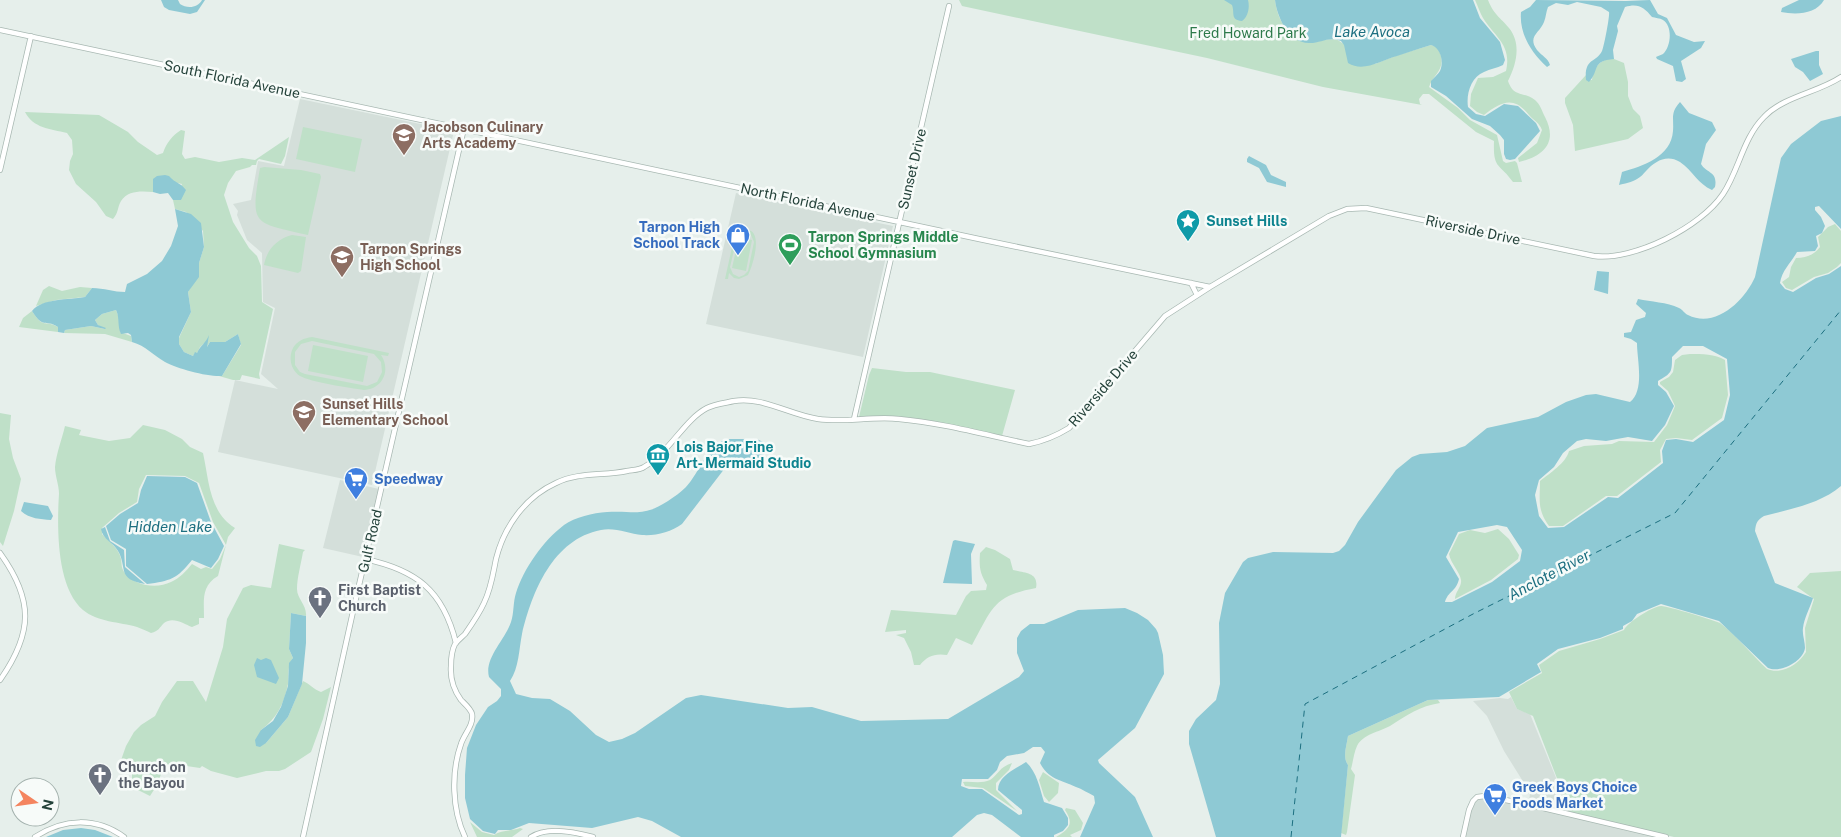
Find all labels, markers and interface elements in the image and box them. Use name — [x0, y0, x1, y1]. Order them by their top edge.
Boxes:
water label: Lake Avoca — [1334, 23, 1410, 40]
park label: Fred Howard Park — [1189, 25, 1307, 41]
street label: South Florida Avenue — [162, 57, 302, 101]
place label: Jacobson Culinary Arts Academy — [422, 119, 544, 151]
school or university icon: Jacobson Culinary Arts Academy — [391, 122, 417, 156]
street label: Sunset Drive — [895, 127, 929, 211]
street label: North Florida Avenue — [739, 180, 877, 224]
place icon: Sunset Hills — [1175, 208, 1201, 242]
street label: Riverside Drive — [1424, 212, 1522, 248]
place label: Sunset Hills — [1206, 213, 1287, 229]
place label: Tarpon High School Track — [633, 219, 720, 251]
shop icon: Tarpon High School Track — [725, 222, 751, 256]
place label: Tarpon Springs Middle School Gymnasium — [808, 229, 959, 261]
sports icon: Tarpon Springs Middle School Gymnasium — [777, 232, 803, 266]
place label: Tarpon Springs High School — [360, 241, 462, 273]
school or university icon: Tarpon Springs High School — [329, 244, 355, 278]
street label: Riverside Drive — [1065, 346, 1141, 430]
place label: Sunset Hills Elementary School — [322, 396, 449, 428]
school or university icon: Sunset Hills Elementary School — [291, 399, 317, 433]
place label: Lois Bajor Fine Art- Mermaid Studio — [676, 439, 811, 471]
museum icon: Lois Bajor Fine Art- Mermaid Studio — [645, 442, 671, 476]
supermarket icon: Speedway — [343, 466, 369, 500]
place label: Speedway — [374, 471, 443, 487]
street label: Gulf Road — [355, 508, 385, 574]
water label: Hidden Lake — [128, 518, 212, 535]
water label: Anclote River — [1505, 546, 1593, 603]
place label: First Baptist Church — [338, 582, 421, 614]
church icon: First Baptist Church — [307, 585, 333, 619]
place label: Church on the Bayou — [118, 759, 186, 791]
church icon: Church on the Bayou — [87, 762, 113, 796]
north arrow — [10, 777, 60, 827]
place label: Greek Boys Choice Foods Market — [1512, 779, 1637, 811]
supermarket icon: Greek Boys Choice Foods Market — [1482, 782, 1508, 816]
text: N — [39, 798, 57, 812]

